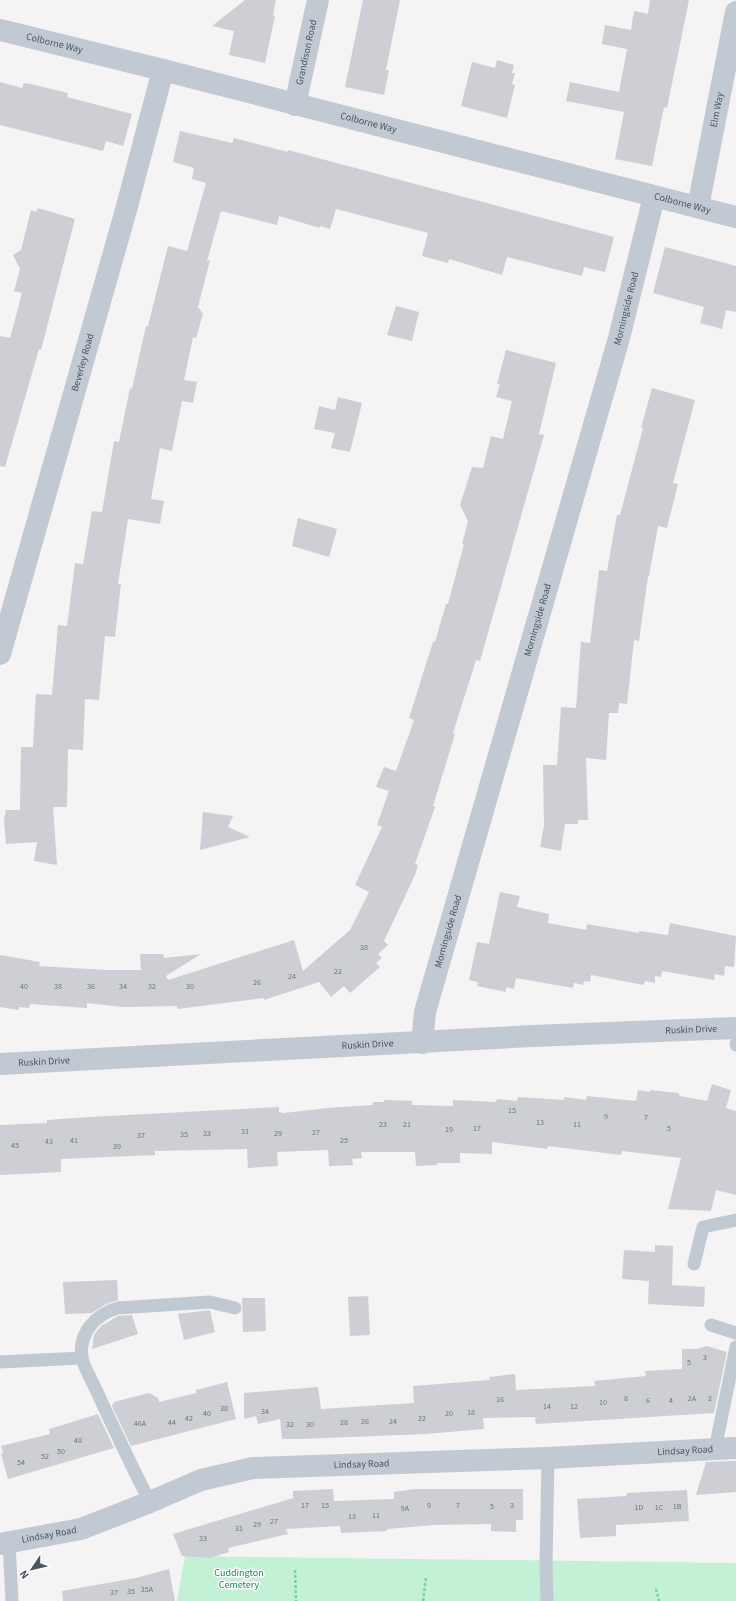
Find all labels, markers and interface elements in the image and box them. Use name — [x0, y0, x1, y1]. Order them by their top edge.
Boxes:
street label: Grandison Road — [293, 18, 321, 86]
street label: Colborne Way — [25, 30, 85, 57]
street label: Elm Way — [707, 91, 727, 129]
street label: Colborne Way — [339, 109, 399, 137]
street label: Colborne Way — [653, 189, 713, 217]
street label: Morningside Road — [610, 270, 642, 347]
street label: Beverley Road — [68, 332, 98, 393]
street label: Morningside Road — [521, 582, 555, 658]
street label: Morningside Road — [431, 893, 465, 970]
house number: 38 — [360, 942, 368, 953]
house number: 22 — [334, 966, 342, 977]
house number: 24 — [288, 971, 296, 982]
house number: 26 — [253, 977, 261, 988]
house number: 40 — [20, 981, 28, 992]
house number: 38 — [54, 981, 62, 992]
house number: 36 — [87, 981, 95, 992]
house number: 34 — [119, 981, 127, 992]
house number: 32 — [148, 981, 156, 992]
house number: 30 — [186, 981, 194, 992]
street label: Ruskin Drive — [665, 1022, 717, 1038]
street label: Ruskin Drive — [341, 1036, 394, 1053]
street label: Ruskin Drive — [18, 1053, 70, 1070]
house number: 15 — [508, 1105, 516, 1116]
house number: 9 — [604, 1111, 608, 1122]
house number: 7 — [644, 1112, 648, 1123]
house number: 13 — [536, 1117, 544, 1128]
house number: 23 — [379, 1119, 387, 1130]
house number: 21 — [403, 1119, 411, 1130]
house number: 11 — [573, 1119, 581, 1130]
house number: 17 — [473, 1123, 481, 1134]
house number: 5 — [667, 1123, 671, 1134]
house number: 19 — [445, 1124, 453, 1135]
house number: 31 — [241, 1126, 249, 1137]
house number: 27 — [312, 1127, 320, 1138]
house number: 33 — [203, 1128, 211, 1139]
house number: 29 — [274, 1128, 282, 1139]
house number: 35 — [180, 1129, 188, 1140]
house number: 37 — [137, 1130, 145, 1141]
house number: 41 — [70, 1135, 78, 1146]
house number: 25 — [340, 1135, 348, 1146]
house number: 43 — [45, 1136, 53, 1147]
house number: 45 — [11, 1140, 19, 1151]
house number: 39 — [113, 1141, 121, 1152]
house number: 3 — [703, 1352, 707, 1363]
house number: 5 — [687, 1357, 691, 1368]
house number: 8 — [624, 1393, 628, 1404]
house number: 2A — [688, 1393, 697, 1404]
house number: 2 — [708, 1393, 712, 1404]
house number: 16 — [496, 1394, 504, 1405]
house number: 6 — [646, 1395, 650, 1406]
house number: 4 — [669, 1395, 673, 1406]
house number: 10 — [599, 1397, 607, 1408]
house number: 14 — [543, 1401, 551, 1412]
house number: 12 — [570, 1401, 578, 1412]
house number: 38 — [220, 1403, 228, 1414]
house number: 34 — [261, 1406, 269, 1417]
house number: 18 — [467, 1407, 475, 1418]
house number: 40 — [203, 1408, 211, 1419]
house number: 20 — [445, 1408, 453, 1419]
house number: 42 — [185, 1413, 193, 1424]
house number: 22 — [418, 1413, 426, 1424]
house number: 26 — [361, 1416, 369, 1427]
house number: 24 — [389, 1416, 397, 1427]
house number: 44 — [168, 1417, 176, 1428]
house number: 28 — [340, 1417, 348, 1428]
house number: 46A — [134, 1418, 147, 1429]
house number: 32 — [286, 1419, 294, 1430]
house number: 30 — [306, 1419, 314, 1430]
house number: 48 — [74, 1435, 82, 1446]
street label: Lindsay Road — [657, 1442, 713, 1459]
house number: 50 — [57, 1446, 65, 1457]
house number: 52 — [41, 1451, 49, 1462]
street label: Lindsay Road — [333, 1456, 390, 1472]
house number: 54 — [17, 1457, 25, 1468]
house number: 17 — [301, 1500, 309, 1511]
house number: 15 — [321, 1500, 329, 1511]
house number: 9 — [427, 1500, 431, 1511]
house number: 7 — [456, 1500, 460, 1511]
house number: 3 — [510, 1500, 514, 1511]
house number: 5 — [490, 1501, 494, 1512]
house number: 1B — [673, 1501, 682, 1512]
house number: 1D — [635, 1502, 644, 1513]
house number: 1C — [655, 1502, 664, 1513]
house number: 9A — [401, 1503, 410, 1514]
house number: 11 — [372, 1510, 380, 1521]
house number: 13 — [348, 1511, 356, 1522]
house number: 27 — [270, 1516, 278, 1527]
house number: 29 — [253, 1519, 261, 1530]
street label: Lindsay Road — [20, 1523, 78, 1547]
house number: 31 — [235, 1523, 243, 1534]
house number: 33 — [199, 1533, 207, 1544]
north arrow — [12, 1549, 52, 1589]
park label: Cuddington Cemetery — [214, 1566, 264, 1592]
text: N — [16, 1567, 32, 1582]
house number: 35A — [141, 1584, 154, 1595]
house number: 35 — [127, 1586, 135, 1597]
house number: 37 — [110, 1587, 118, 1598]

